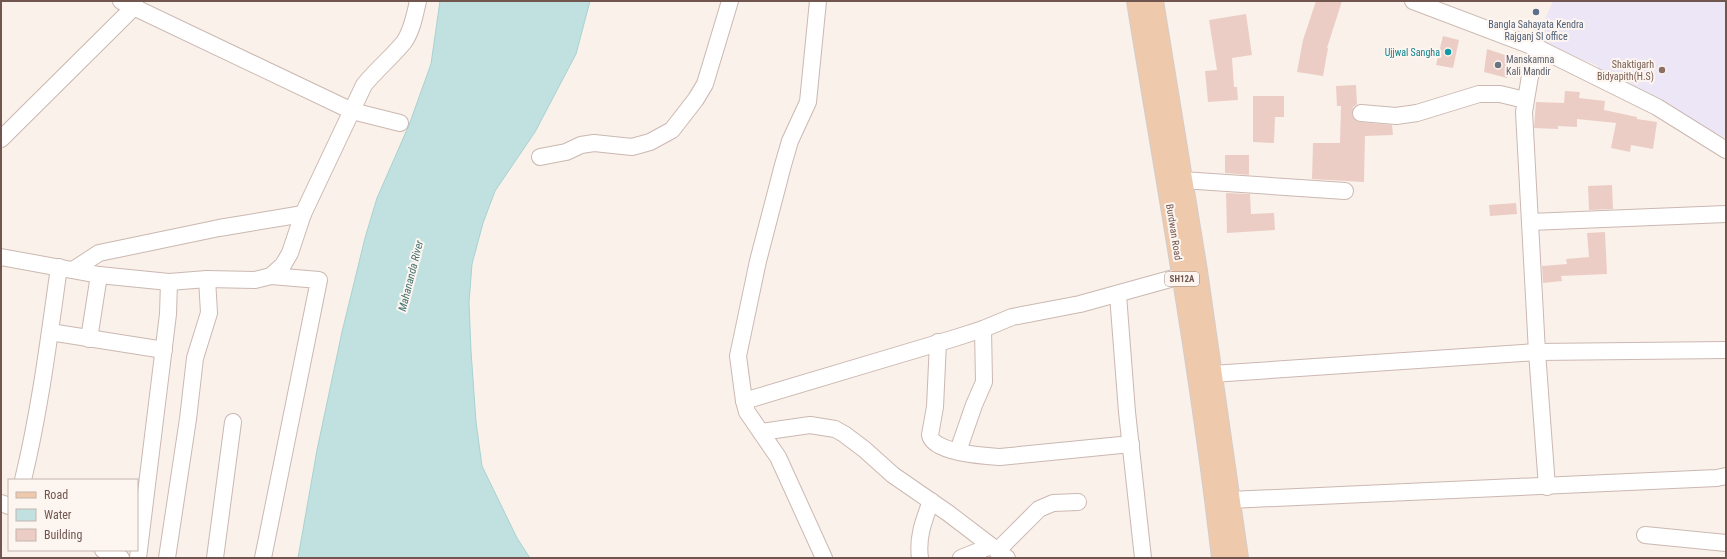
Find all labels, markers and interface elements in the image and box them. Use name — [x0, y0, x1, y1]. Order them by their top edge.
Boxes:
marker: Bangla Sahayata Kendra Rajganj SI office — [1531, 7, 1541, 17]
place label: Bangla Sahayata Kendra Rajganj SI office — [1488, 19, 1584, 42]
place label: Ujjwal Sangha — [1385, 47, 1440, 58]
marker: Ujjwal Sangha — [1443, 47, 1453, 57]
place label: Manskamna Kali Mandir — [1506, 54, 1554, 77]
place label: Shaktigarh Bidyapith(H.S) — [1597, 59, 1654, 83]
marker: Manskamna Kali Mandir — [1493, 60, 1503, 70]
marker: Shaktigarh Bidyapith(H.S) — [1657, 65, 1667, 75]
street label: Burdwan Road — [1164, 203, 1184, 261]
water label: Mahananda River — [396, 238, 426, 313]
road number: SH12A — [1165, 272, 1199, 286]
legend — [8, 479, 138, 551]
text: Road — [44, 488, 68, 502]
text: Water — [44, 508, 72, 522]
text: Building — [44, 528, 82, 542]

